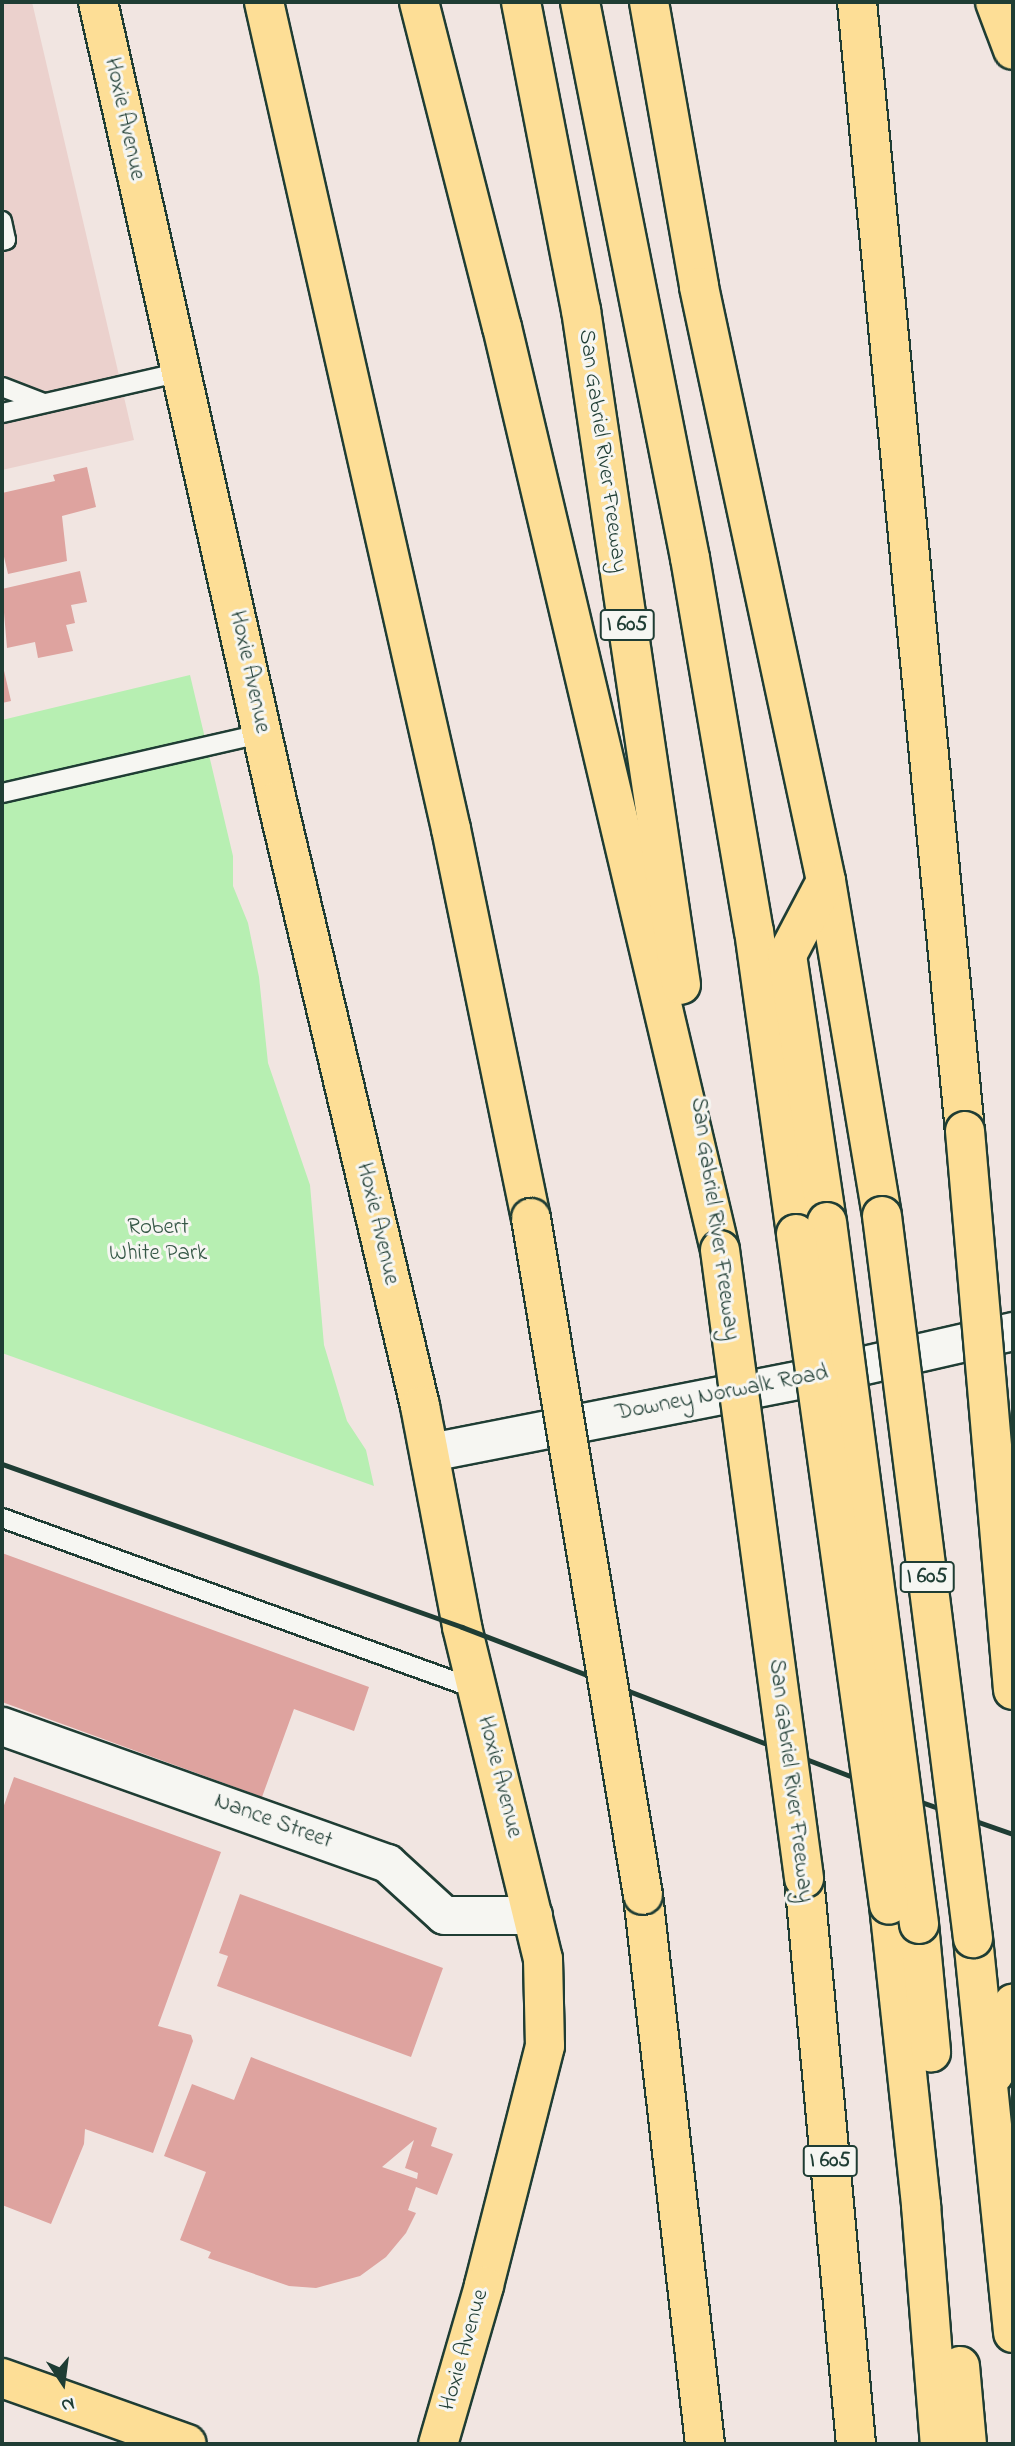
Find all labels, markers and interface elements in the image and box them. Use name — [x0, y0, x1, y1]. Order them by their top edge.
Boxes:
street label: Hoxie Avenue — [98, 55, 150, 183]
street label: San Gabriel River Freeway — [571, 328, 633, 574]
street label: Hoxie Avenue — [223, 608, 275, 736]
road number: I 605 — [599, 608, 655, 642]
street label: San Gabriel River Freeway — [683, 1096, 745, 1342]
street label: Hoxie Avenue — [350, 1160, 404, 1288]
park label: Robert White Park — [109, 1214, 207, 1268]
street label: Downey Norwalk Road — [613, 1360, 831, 1428]
road number: I 605 — [899, 1560, 955, 1594]
street label: San Gabriel River Freeway — [761, 1658, 819, 1904]
street label: Hoxie Avenue — [471, 1713, 527, 1841]
street label: Nance Street — [210, 1788, 336, 1856]
road number: I 605 — [802, 2144, 858, 2178]
street label: Hoxie Avenue — [435, 2286, 495, 2414]
north arrow — [28, 2348, 98, 2418]
text: N — [59, 2389, 77, 2419]

